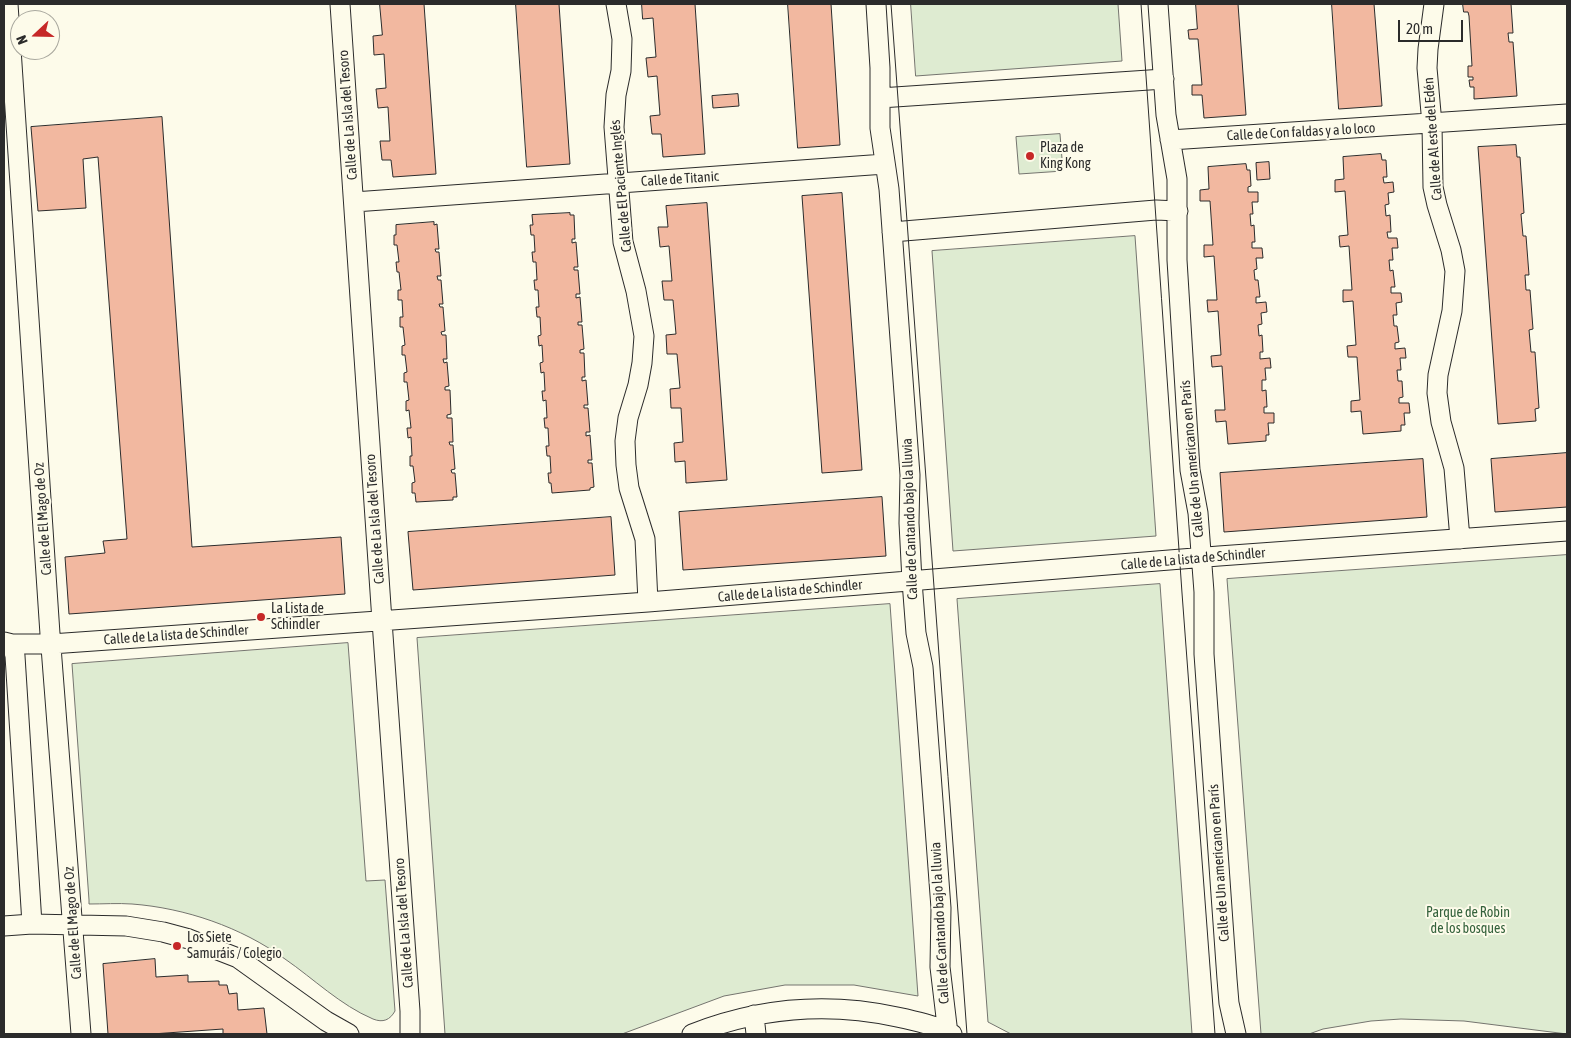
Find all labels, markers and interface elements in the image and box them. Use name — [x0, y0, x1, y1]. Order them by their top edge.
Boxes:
north arrow — [10, 10, 60, 60]
scale bar — [1401, 10, 1466, 42]
text: 20 m — [1406, 20, 1433, 37]
text: N — [13, 33, 31, 47]
street label: Calle de La Isla del Tesoro — [335, 49, 361, 181]
street label: Calle de Al este del Edén — [1420, 77, 1446, 201]
street label: Calle de El Paciente Inglés — [607, 119, 635, 253]
street label: Calle de Con faldas y a lo loco — [1226, 120, 1376, 144]
place label: Plaza de King Kong — [1040, 140, 1091, 172]
marker: Plaza de King Kong — [1024, 150, 1036, 162]
street label: Calle de Titanic — [640, 168, 720, 190]
street label: Calle de Un americano en París — [1177, 380, 1207, 538]
street label: Calle de Cantando bajo la lluvia — [899, 438, 921, 600]
street label: Calle de La Isla del Tesoro — [362, 453, 388, 585]
street label: Calle de El Mago de Oz — [31, 462, 55, 576]
street label: Calle de La lista de Schindler — [1120, 544, 1266, 574]
street label: Calle de La lista de Schindler — [717, 576, 863, 606]
place label: La Lista de Schindler — [271, 601, 324, 634]
marker: La Lista de Schindler — [255, 611, 267, 623]
street label: Calle de La lista de Schindler — [103, 622, 249, 648]
street label: Calle de Un americano en París — [1205, 784, 1233, 942]
street label: Calle de Cantando bajo la lluvia — [927, 842, 953, 1004]
street label: Calle de La Isla del Tesoro — [391, 857, 417, 989]
street label: Calle de El Mago de Oz — [61, 866, 85, 980]
park label: Parque de Robin de los bosques — [1426, 905, 1510, 938]
place label: Los Siete Samuráis / Colegio — [187, 930, 282, 962]
marker: Los Siete Samuráis / Colegio — [171, 940, 183, 952]

